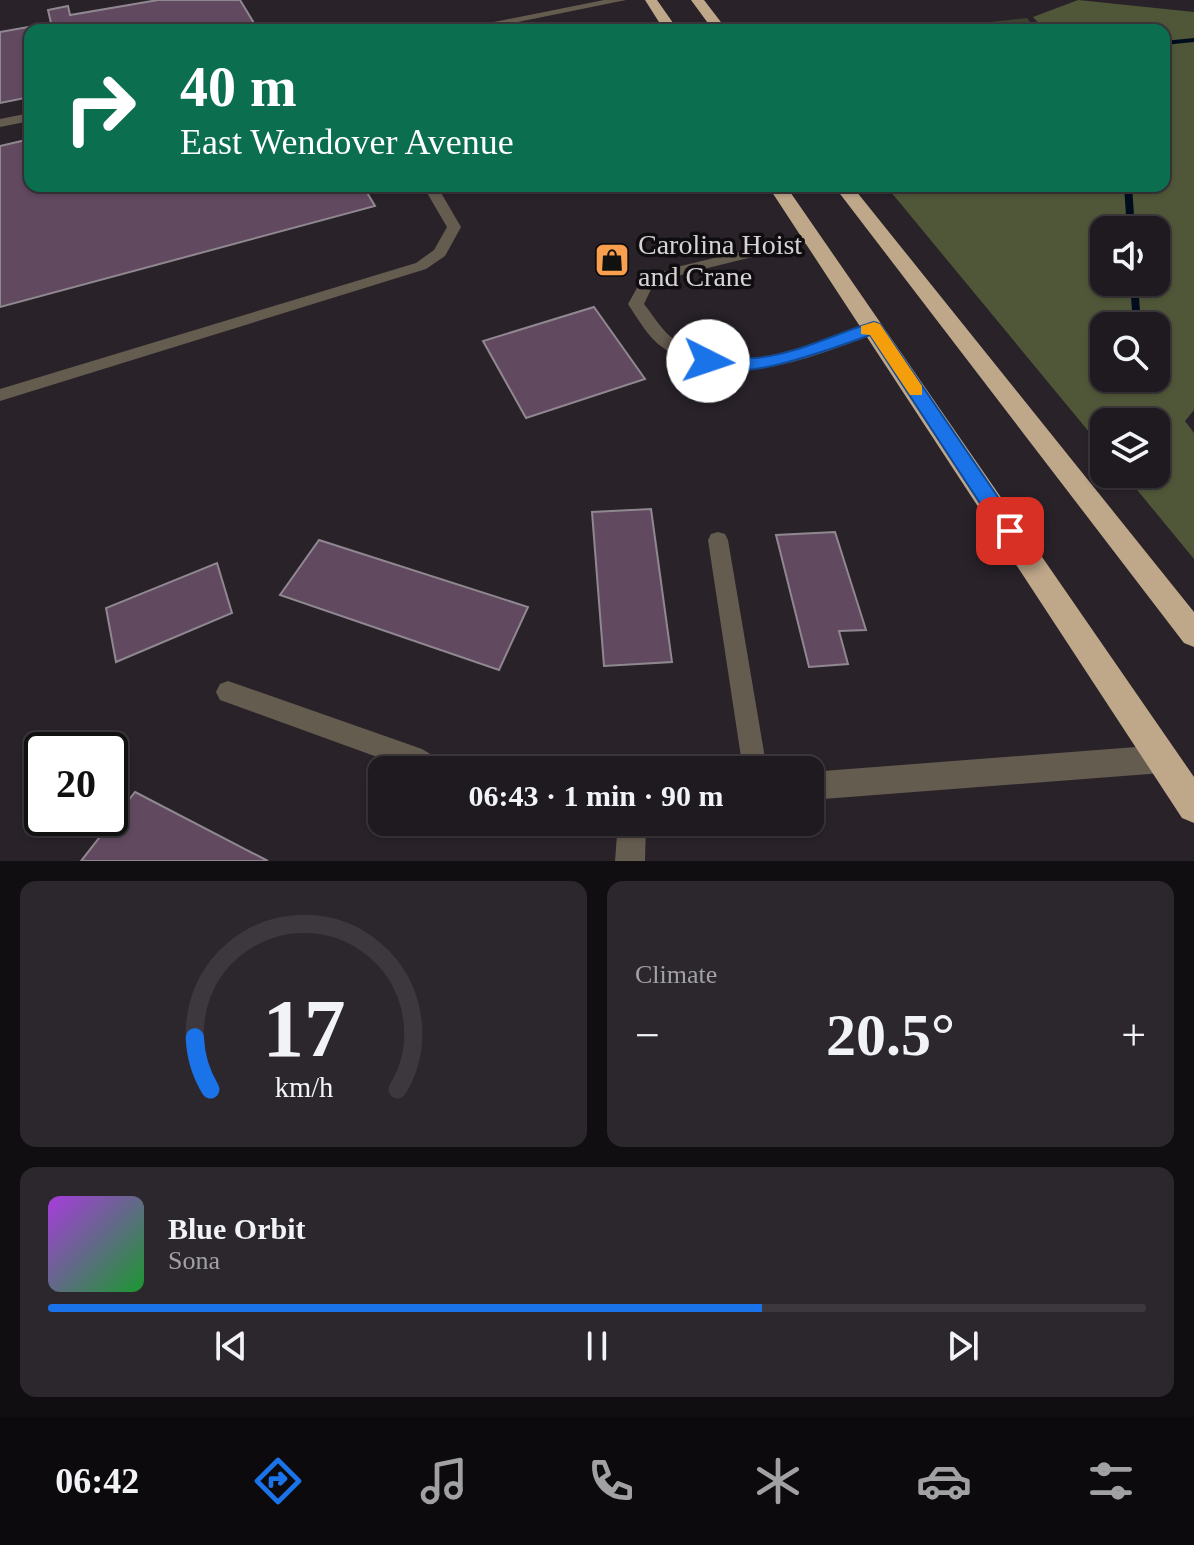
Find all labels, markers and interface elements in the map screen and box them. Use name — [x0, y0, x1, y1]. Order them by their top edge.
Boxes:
icon: right — [48, 56, 152, 160]
text: 40 m — [180, 56, 297, 118]
text: East Wendover Avenue — [180, 122, 514, 162]
map controls — [1090, 216, 1170, 488]
button: sound — [1090, 216, 1170, 296]
place label: Carolina Hoist and Crane — [638, 229, 802, 292]
shop icon: Carolina Hoist and Crane — [593, 241, 631, 279]
button: search — [1090, 312, 1170, 392]
position arrow — [666, 319, 750, 403]
button: layers — [1090, 408, 1170, 488]
pin — [976, 497, 1044, 565]
icon: arrive — [988, 509, 1032, 553]
speed limit sign: 20 — [24, 732, 128, 836]
text: 06:43 · 1 min · 90 m — [469, 779, 724, 812]
text: Climate — [635, 960, 717, 989]
text: 17 — [262, 982, 345, 1074]
text: 20.5° — [826, 1002, 955, 1068]
text: − — [635, 1011, 660, 1060]
text: + — [1121, 1011, 1146, 1060]
text: km/h — [274, 1072, 333, 1103]
text: Blue Orbit — [168, 1212, 306, 1245]
text: Sona — [168, 1246, 220, 1275]
icon: previous — [209, 1324, 253, 1368]
icon: pause — [575, 1324, 619, 1368]
icon: next — [941, 1324, 985, 1368]
icon: directions — [250, 1453, 306, 1509]
icon: music — [416, 1453, 472, 1509]
icon: phone — [583, 1453, 639, 1509]
icon: climate — [750, 1453, 806, 1509]
icon: car — [916, 1453, 972, 1509]
icon: filters — [1083, 1453, 1139, 1509]
text: 06:42 — [55, 1461, 139, 1501]

